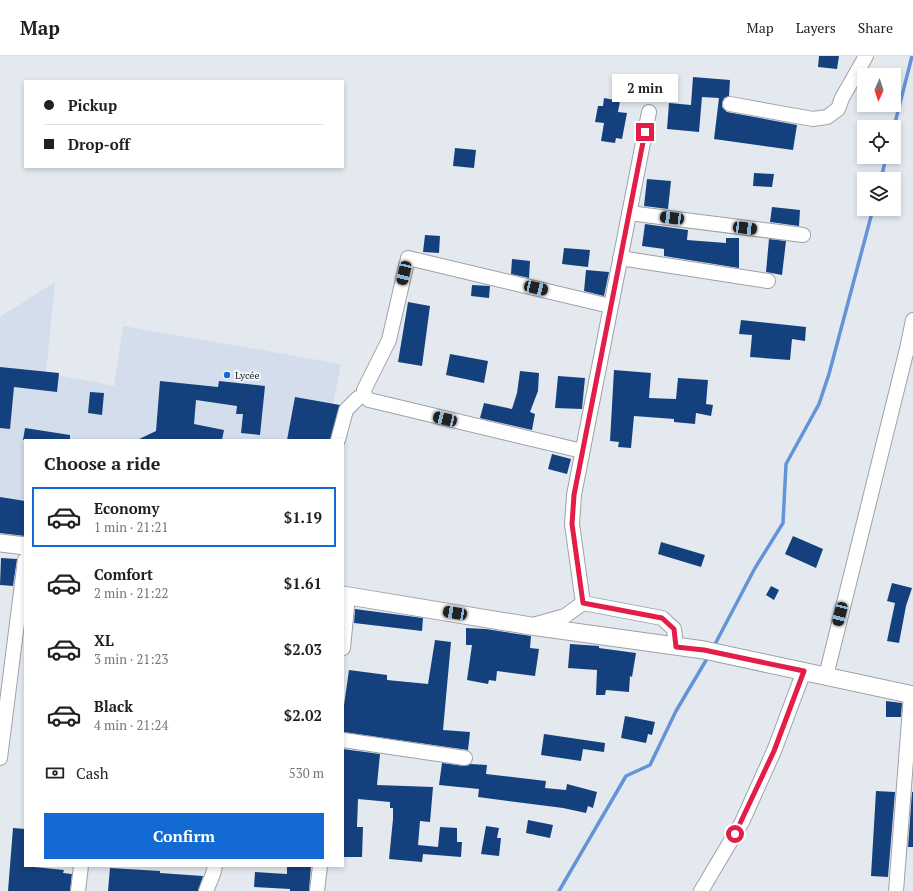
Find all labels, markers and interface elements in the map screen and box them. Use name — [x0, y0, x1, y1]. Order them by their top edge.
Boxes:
text: Map — [20, 15, 60, 40]
text: Map — [747, 18, 774, 37]
text: Layers — [796, 18, 836, 37]
text: Share — [858, 18, 893, 37]
north arrow — [857, 68, 901, 112]
map controls — [857, 68, 901, 216]
callout: 2 min — [612, 74, 678, 102]
text: 2 min — [627, 79, 663, 97]
text: Pickup — [68, 95, 117, 115]
button: locate — [857, 120, 901, 164]
route end — [636, 123, 654, 141]
text: Drop-off — [68, 134, 130, 154]
button: layers — [857, 172, 901, 216]
car — [659, 211, 685, 225]
car — [732, 221, 758, 235]
car — [395, 260, 413, 286]
car — [523, 279, 549, 297]
place label: Lycée — [235, 369, 259, 382]
marker: Lycée — [222, 370, 232, 380]
car — [432, 410, 458, 428]
text: Choose a ride — [44, 451, 160, 475]
text: Economy — [94, 498, 159, 518]
icon: car — [46, 499, 82, 535]
text: $1.19 — [284, 507, 322, 527]
text: 1 min · 21:21 — [94, 518, 168, 536]
text: Comfort — [94, 564, 153, 584]
icon: car — [46, 565, 82, 601]
text: $1.61 — [284, 573, 322, 593]
text: 2 min · 21:22 — [94, 584, 168, 602]
car — [831, 601, 849, 627]
car — [442, 605, 468, 621]
text: XL — [94, 630, 114, 650]
icon: car — [46, 631, 82, 667]
text: $2.03 — [284, 639, 322, 659]
text: 3 min · 21:23 — [94, 650, 168, 668]
text: Black — [94, 696, 133, 716]
icon: car — [46, 697, 82, 733]
text: $2.02 — [284, 705, 322, 725]
text: 4 min · 21:24 — [94, 716, 168, 734]
icon: cash — [44, 762, 66, 784]
text: Cash — [76, 763, 109, 783]
text: 530 m — [289, 764, 324, 782]
button: Confirm — [44, 813, 324, 859]
route start — [726, 825, 744, 843]

